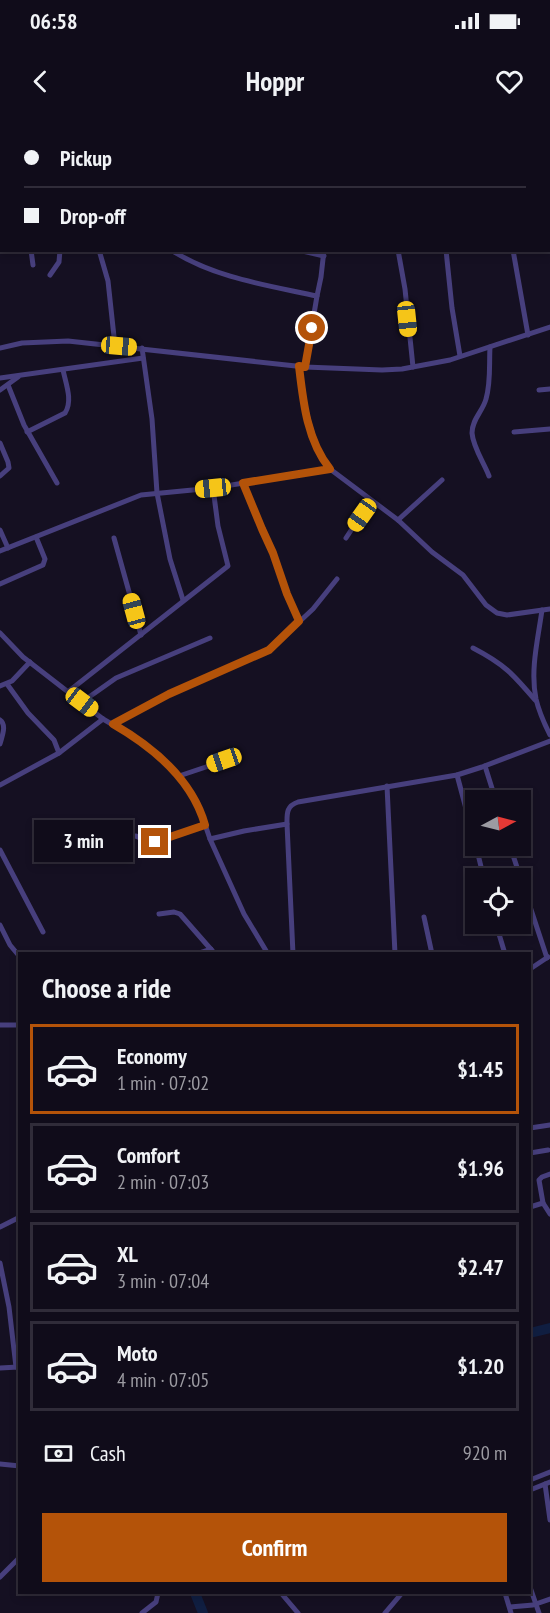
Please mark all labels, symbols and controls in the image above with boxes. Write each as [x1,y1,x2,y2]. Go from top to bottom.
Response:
text: 06:58 [30,7,78,35]
text: Hoppr [246,64,304,98]
icon: back [24,65,57,98]
icon: heart [493,65,526,98]
text: Pickup [60,144,112,172]
text: Drop-off [60,202,126,230]
car [396,300,418,338]
route start [298,314,325,341]
car [100,335,138,357]
car [194,477,232,499]
car [344,495,380,535]
car [121,591,147,631]
car [62,684,102,720]
car [204,746,244,774]
north arrow [465,790,531,856]
map controls [465,790,531,934]
callout: 3 min [35,821,134,863]
text: 3 min [63,828,104,854]
route end [141,828,168,855]
button: locate [465,868,531,934]
text: Choose a ride [42,971,171,1005]
icon: car [45,1042,99,1096]
text: Economy [117,1042,187,1070]
text: $1.45 [457,1055,504,1083]
text: 1 min · 07:02 [117,1070,209,1096]
icon: car [45,1141,99,1195]
text: Comfort [117,1141,180,1169]
text: $1.96 [457,1154,504,1182]
text: 2 min · 07:03 [117,1169,209,1195]
icon: car [45,1240,99,1294]
text: XL [117,1240,138,1268]
text: $2.47 [457,1253,504,1281]
text: 3 min · 07:04 [117,1268,209,1294]
icon: car [45,1339,99,1393]
text: Moto [117,1339,158,1367]
text: $1.20 [457,1352,504,1380]
text: 4 min · 07:05 [117,1367,209,1393]
icon: cash [42,1437,75,1470]
text: Cash [90,1439,126,1467]
text: 920 m [463,1440,507,1466]
button: Confirm [42,1513,507,1582]

